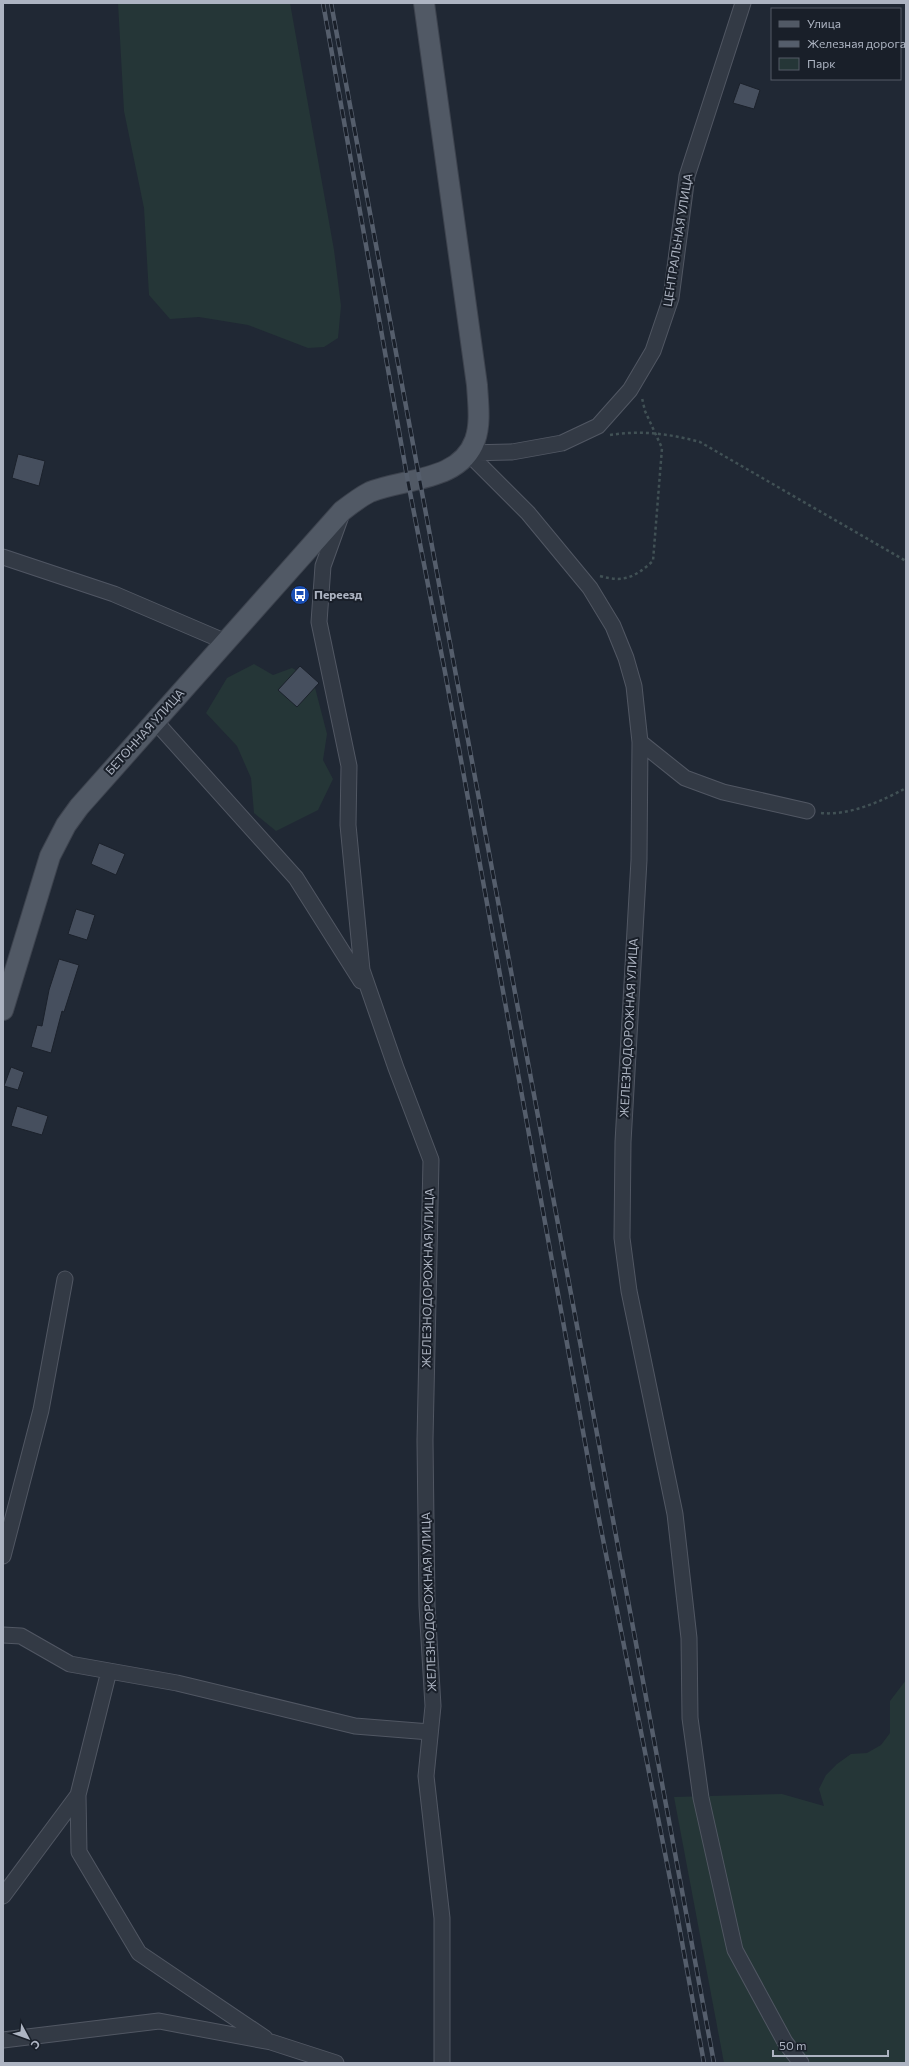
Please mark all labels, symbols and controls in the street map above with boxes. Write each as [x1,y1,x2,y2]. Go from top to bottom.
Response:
legend [771,8,901,80]
text: Улица [807,16,841,30]
text: Железная дорога [807,36,906,50]
text: Парк [807,56,836,70]
street label: ЦЕНТРАЛЬНАЯ УЛИЦА [660,172,694,308]
bus stop icon: Переезд [289,584,311,606]
place label: Переезд [314,587,363,601]
street label: БЕТОННАЯ УЛИЦА [102,685,187,777]
street label: ЖЕЛЕЗНОДОРОЖНАЯ УЛИЦА [616,938,640,1118]
street label: ЖЕЛЕЗНОДОРОЖНАЯ УЛИЦА [418,1188,436,1368]
street label: ЖЕЛЕЗНОДОРОЖНАЯ УЛИЦА [418,1512,438,1692]
north arrow [8,2018,48,2058]
scale bar [773,2032,888,2058]
text: С [28,2038,43,2052]
text: 50 m [779,2038,807,2052]

